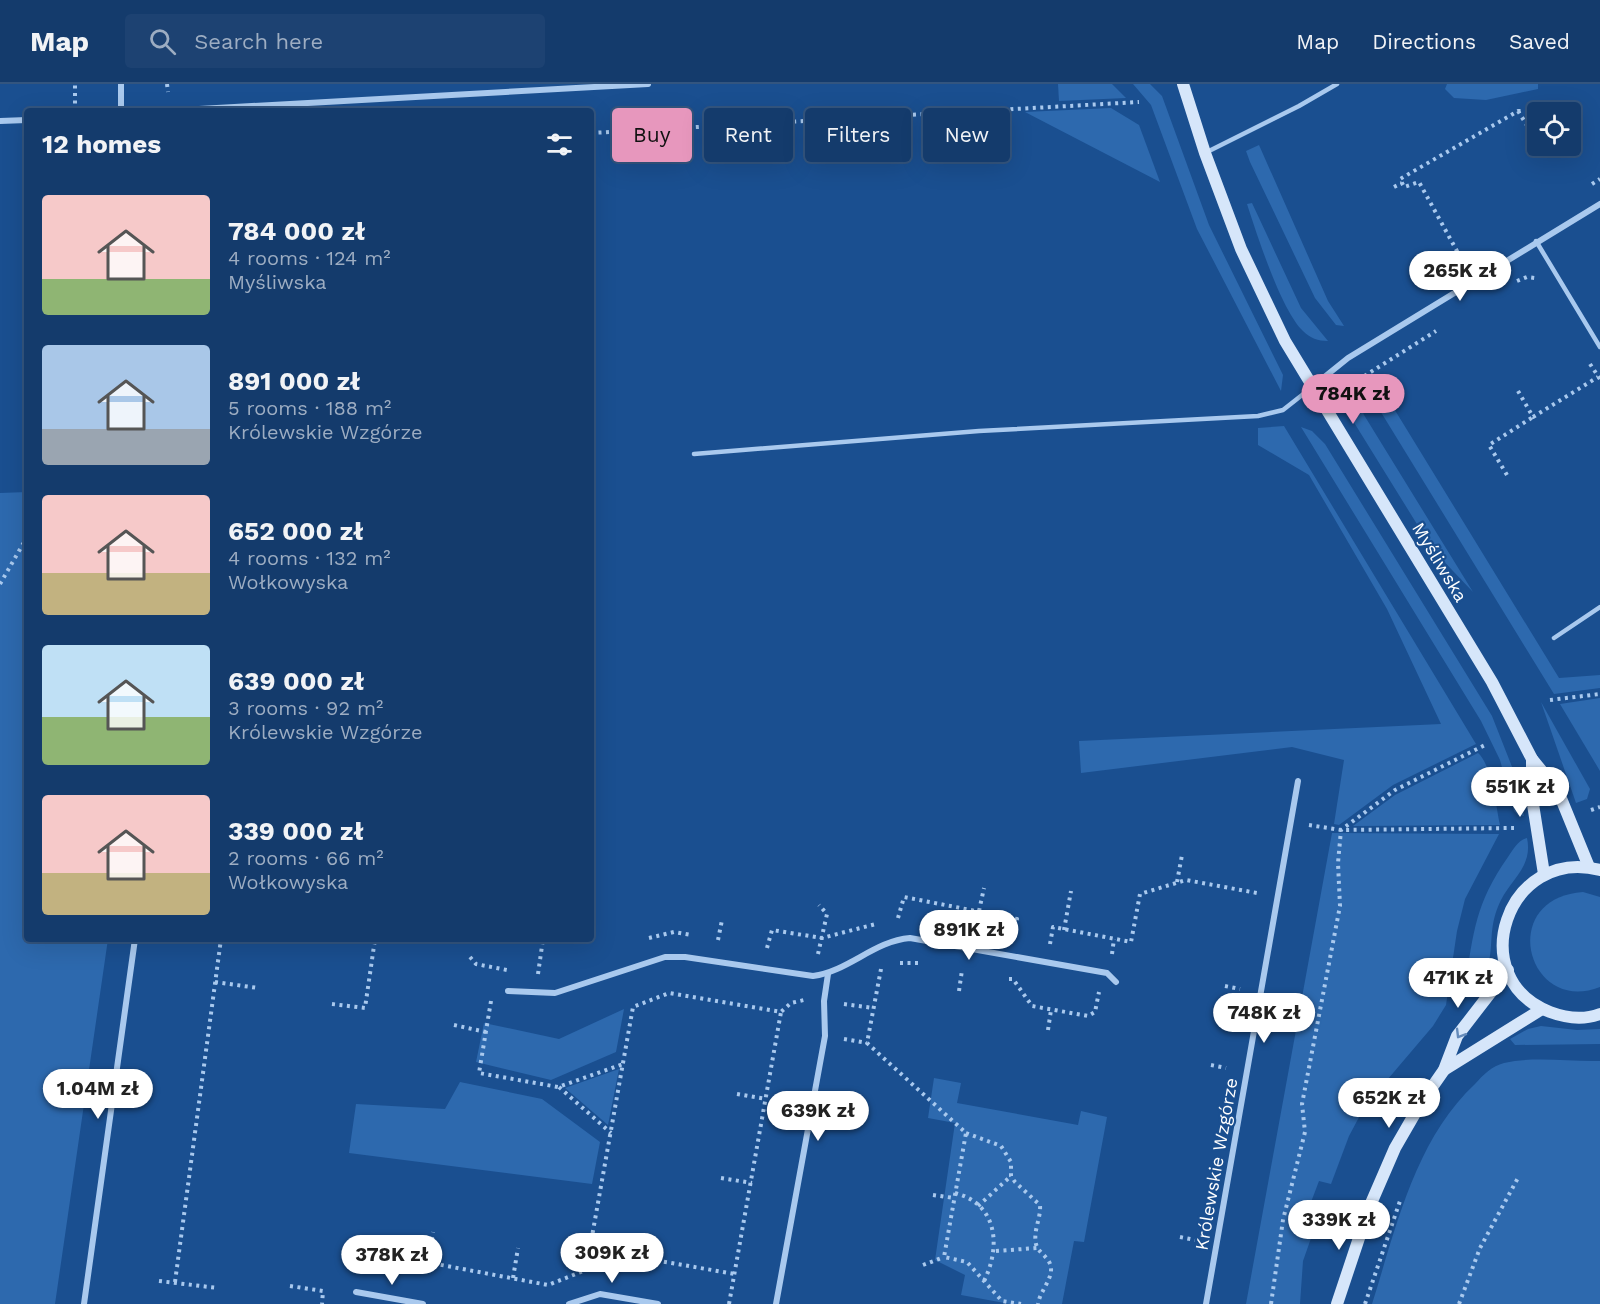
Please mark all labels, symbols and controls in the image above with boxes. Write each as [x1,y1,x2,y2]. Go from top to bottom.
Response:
search box [125,14,545,68]
text: Map [30,25,89,58]
icon: search [146,25,179,58]
text: Search here [194,29,323,54]
text: Map [1296,29,1339,54]
text: Directions [1372,29,1476,54]
text: Saved [1509,29,1570,54]
map controls [1527,102,1581,156]
button: locate [1527,102,1581,156]
chip: Buy [612,108,692,162]
chip: Rent [704,108,793,162]
chip: Filters [805,108,911,162]
chip: New [923,108,1010,162]
icon: filters [543,128,576,161]
text: 12 homes [42,129,161,159]
text: 784 000 zł [228,216,365,246]
icon: home [90,219,162,291]
text: 4 rooms · 124 m² [228,246,391,270]
pin: 265K zł [1405,251,1515,302]
text: 265K zł [1423,258,1497,282]
text: Myśliwska [228,270,327,294]
text: 891 000 zł [228,366,360,396]
icon: home [90,369,162,441]
pin: 784K zł [1298,374,1408,425]
text: 784K zł [1315,381,1391,405]
text: 5 rooms · 188 m² [228,396,391,420]
text: Królewskie Wzgórze [228,420,423,444]
text: 652 000 zł [228,516,364,546]
icon: home [90,519,162,591]
street label: Myśliwska [1408,519,1472,605]
text: 4 rooms · 132 m² [228,546,391,570]
text: Wołkowyska [228,570,348,594]
text: 639 000 zł [228,666,364,696]
icon: home [90,669,162,741]
text: 3 rooms · 92 m² [228,696,383,720]
text: Królewskie Wzgórze [228,720,423,744]
pin: 551K zł [1465,767,1575,818]
text: 551K zł [1485,774,1555,798]
text: 339 000 zł [228,816,364,846]
icon: home [90,819,162,891]
text: 2 rooms · 66 m² [228,846,384,870]
text: Wołkowyska [228,870,348,894]
pin: 891K zł [914,910,1024,961]
text: 891K zł [933,917,1005,941]
pin: 471K zł [1403,958,1513,1009]
text: 471K zł [1423,965,1493,989]
pin: 748K zł [1209,993,1319,1044]
text: 748K zł [1227,1000,1301,1024]
one-way arrow [1457,1027,1468,1038]
pin: 1.04M zł [36,1069,160,1120]
text: 1.04M zł [57,1076,139,1100]
street label: Królewskie Wzgórze [1190,1076,1242,1252]
pin: 652K zł [1334,1078,1444,1129]
text: 652K zł [1352,1085,1426,1109]
pin: 639K zł [763,1091,873,1142]
text: 639K zł [781,1098,855,1122]
pin: 339K zł [1284,1200,1394,1251]
text: 339K zł [1302,1207,1376,1231]
pin: 309K zł [557,1233,667,1284]
pin: 378K zł [337,1235,447,1286]
text: 309K zł [575,1240,649,1264]
text: 378K zł [355,1242,429,1266]

